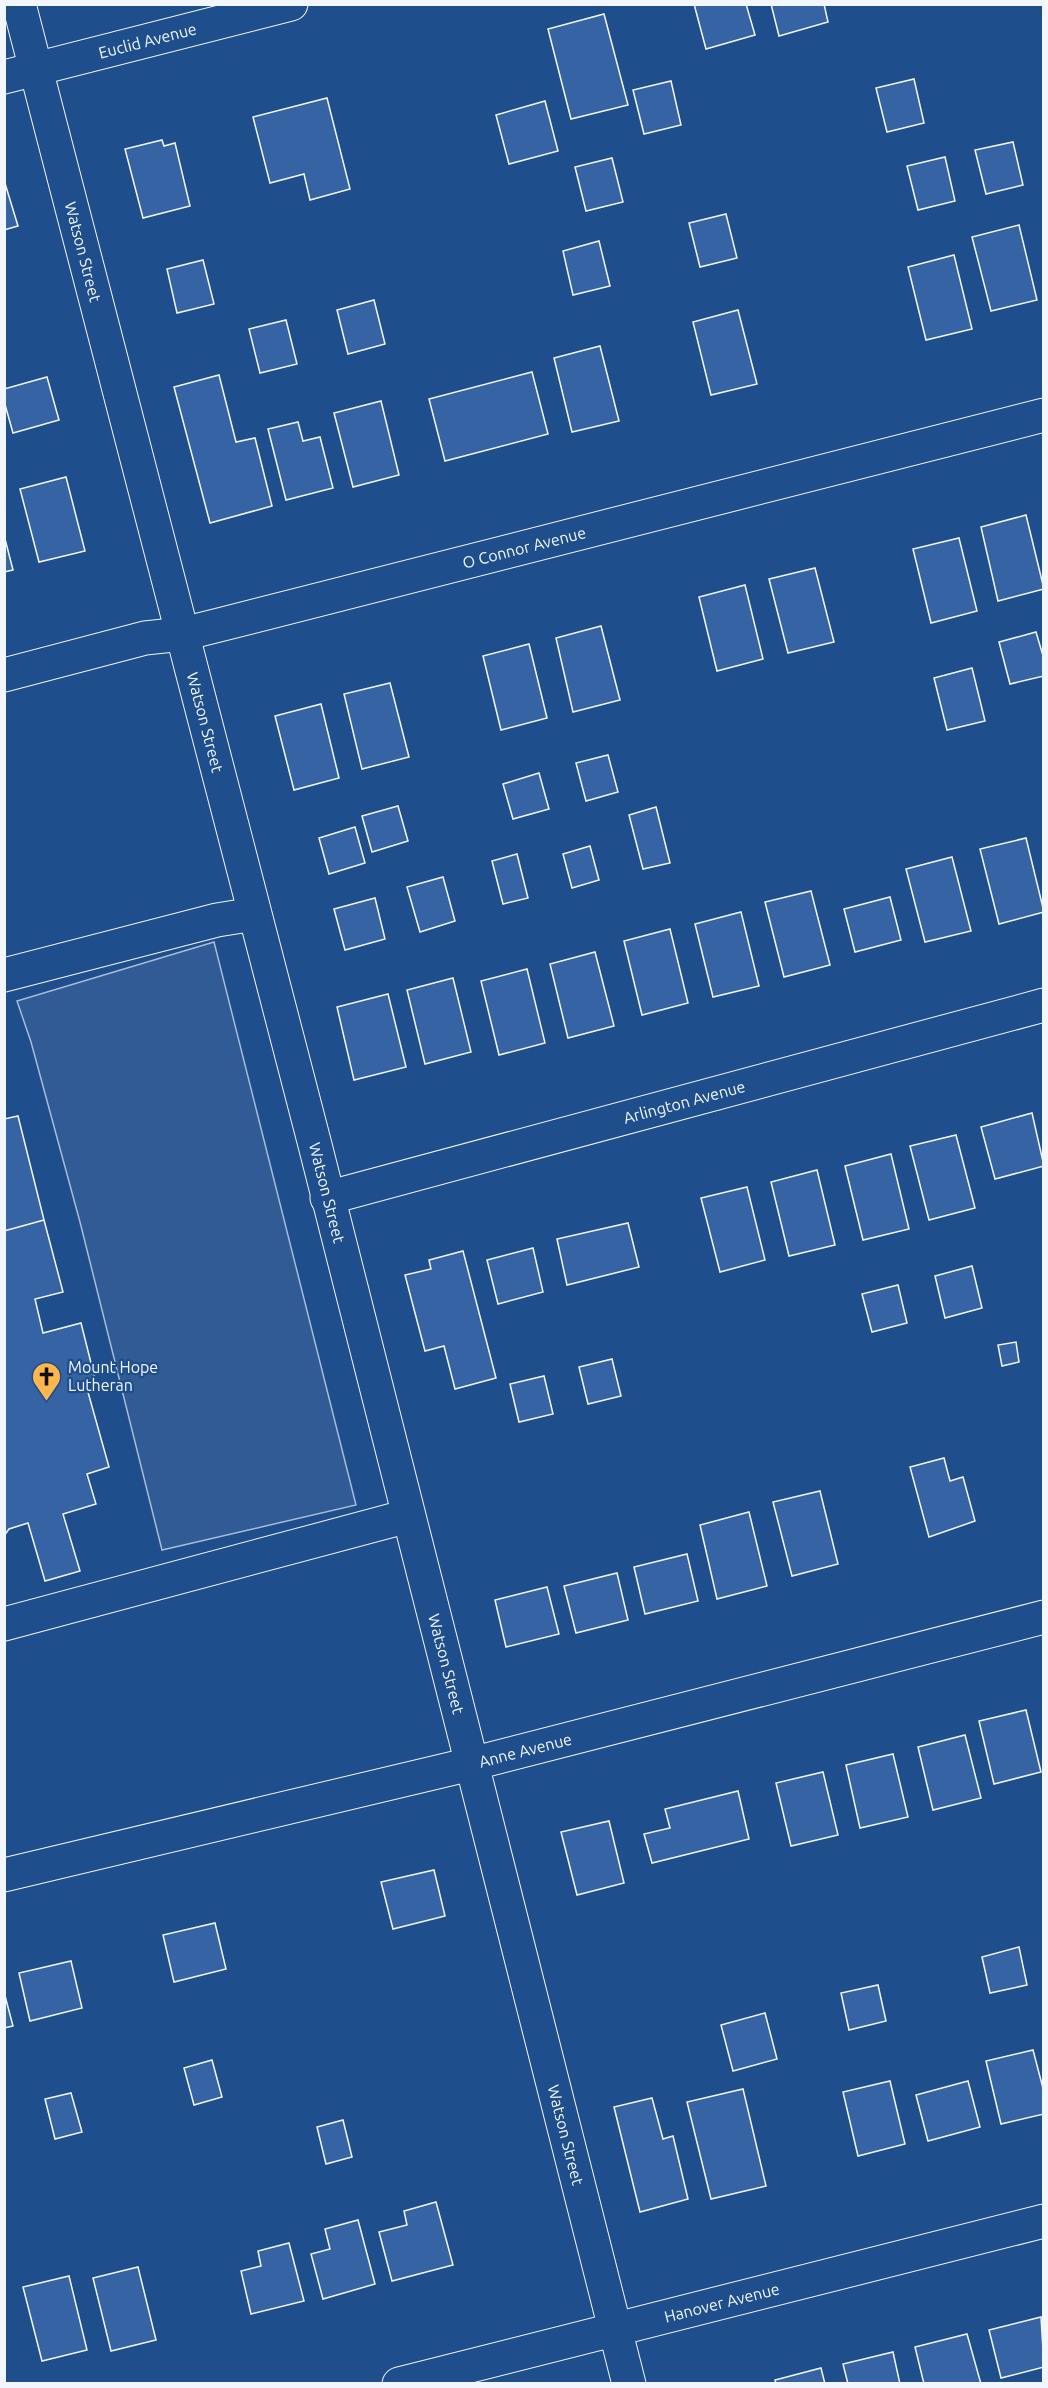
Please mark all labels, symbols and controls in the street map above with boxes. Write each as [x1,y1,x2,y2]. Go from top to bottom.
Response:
street label: Euclid Avenue [96,19,198,62]
street label: Watson Street [62,200,105,305]
street label: O Connor Avenue [461,523,588,572]
street label: Watson Street [184,670,227,775]
street label: Arlington Avenue [621,1077,747,1127]
street label: Watson Street [306,1141,349,1245]
place label: Mount Hope Lutheran [68,1358,158,1394]
church icon: Mount Hope Lutheran [31,1360,63,1402]
street label: Watson Street [425,1612,468,1717]
street label: Anne Avenue [477,1730,574,1771]
street label: Watson Street [545,2083,587,2188]
street label: Hanover Avenue [662,2279,781,2326]

